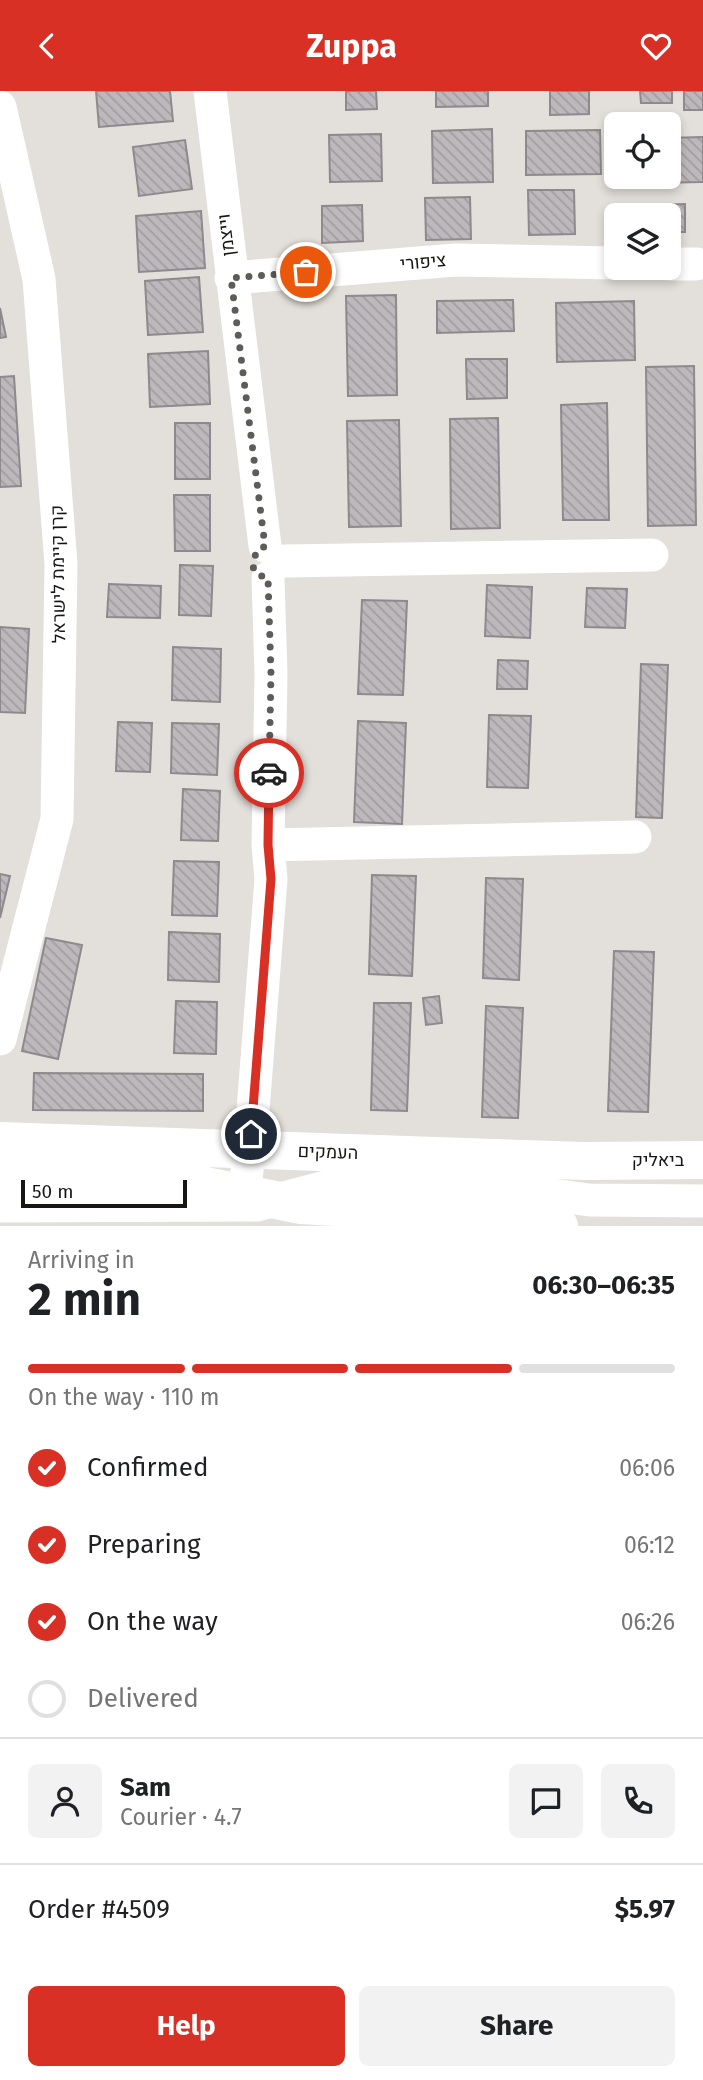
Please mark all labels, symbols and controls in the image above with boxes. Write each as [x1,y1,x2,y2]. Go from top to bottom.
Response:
icon: back [28,27,66,65]
text: Zuppa [306,27,397,65]
icon: heart [637,27,675,65]
map controls [604,112,681,280]
button: locate [604,112,681,189]
button: layers [604,203,681,280]
street label: וייצמן [212,213,240,257]
pin [276,242,336,302]
street label: ציפורי [399,249,447,275]
icon: bag [287,253,325,291]
street label: קרן קיימת לישראל [46,505,70,643]
courier [234,738,304,808]
icon: car [250,754,288,792]
pin [221,1104,281,1164]
icon: home [232,1115,270,1153]
street label: העמקים [297,1140,359,1164]
street label: ביאליק [632,1149,685,1171]
scale bar [21,1177,187,1209]
text: 50 m [32,1180,73,1203]
text: Arriving in [28,1246,135,1274]
text: 06:30–06:35 [532,1270,675,1301]
text: 2 min [28,1272,141,1327]
text: On the way · 110 m [28,1383,220,1411]
icon: check [28,1449,66,1487]
text: Confirmed [87,1452,208,1483]
text: 06:06 [619,1454,675,1482]
icon: check [28,1526,66,1564]
text: Preparing [87,1529,200,1560]
text: 06:12 [624,1531,675,1559]
icon: check [28,1603,66,1641]
text: On the way [87,1606,218,1637]
text: 06:26 [621,1608,675,1636]
text: Delivered [87,1683,199,1714]
button: person [28,1764,102,1838]
button: chat [509,1764,583,1838]
button: phone [601,1764,675,1838]
text: Sam [120,1772,171,1803]
text: Courier · 4.7 [120,1803,242,1831]
text: Order #4509 [28,1894,170,1925]
text: $5.97 [615,1894,675,1925]
button: Help [28,1986,345,2066]
button: Share [359,1986,675,2066]

